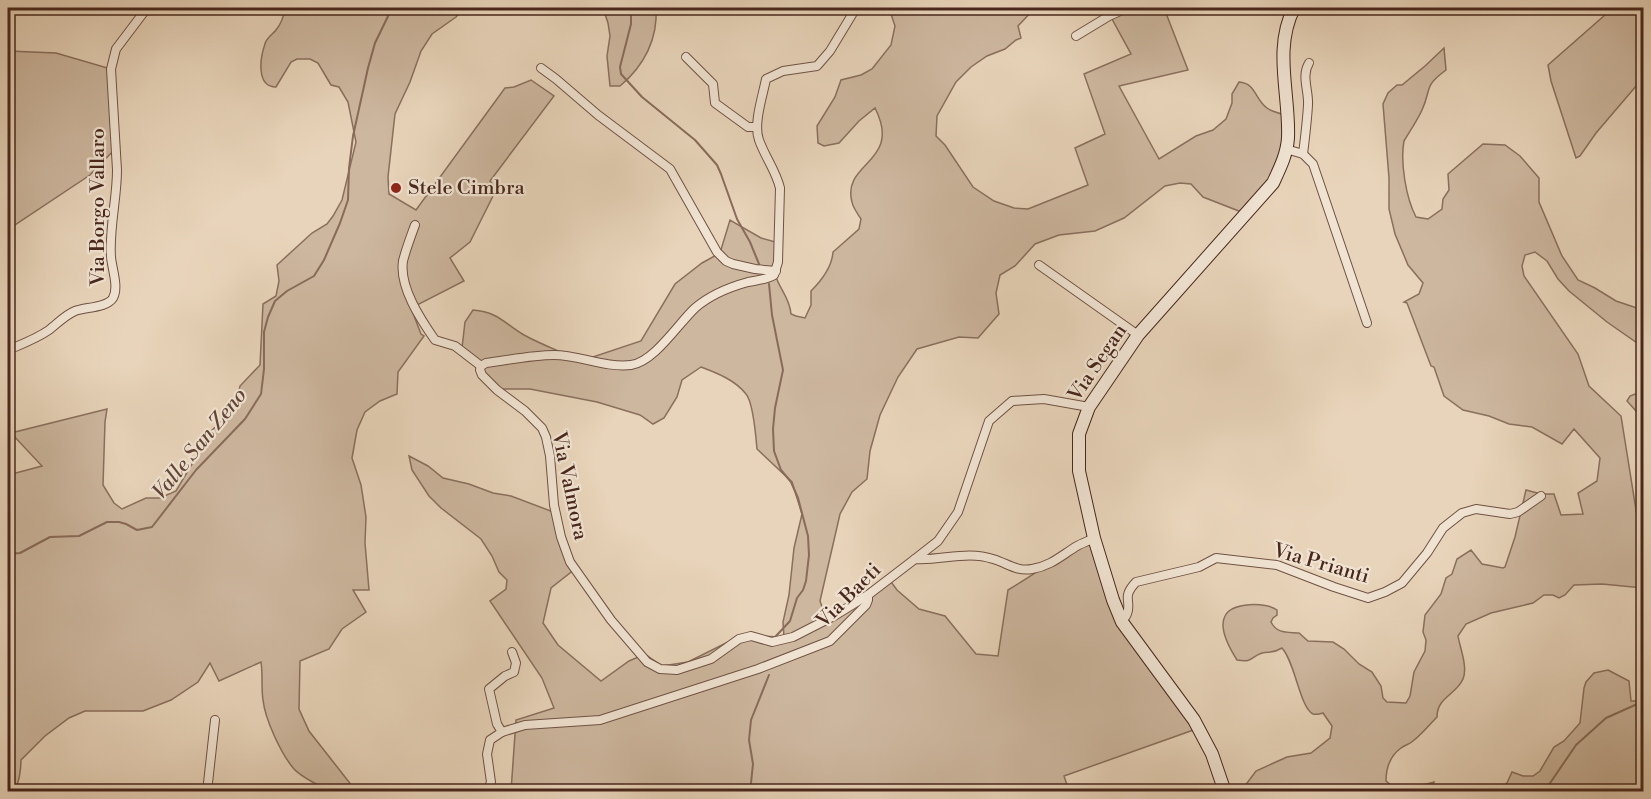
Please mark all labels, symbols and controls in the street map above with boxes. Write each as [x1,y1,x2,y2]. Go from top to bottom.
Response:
street label: Via Borgo Vallaro [86,128,111,287]
place label: Stele Cimbra [408,176,525,201]
marker: Stele Cimbra [389,181,403,195]
street label: Via Segan [1062,319,1133,407]
water label: Valle San Zeno [147,383,253,505]
street label: Via Valmora [545,429,593,543]
street label: Via Prianti [1269,538,1372,590]
street label: Via Baeti [810,558,887,635]

